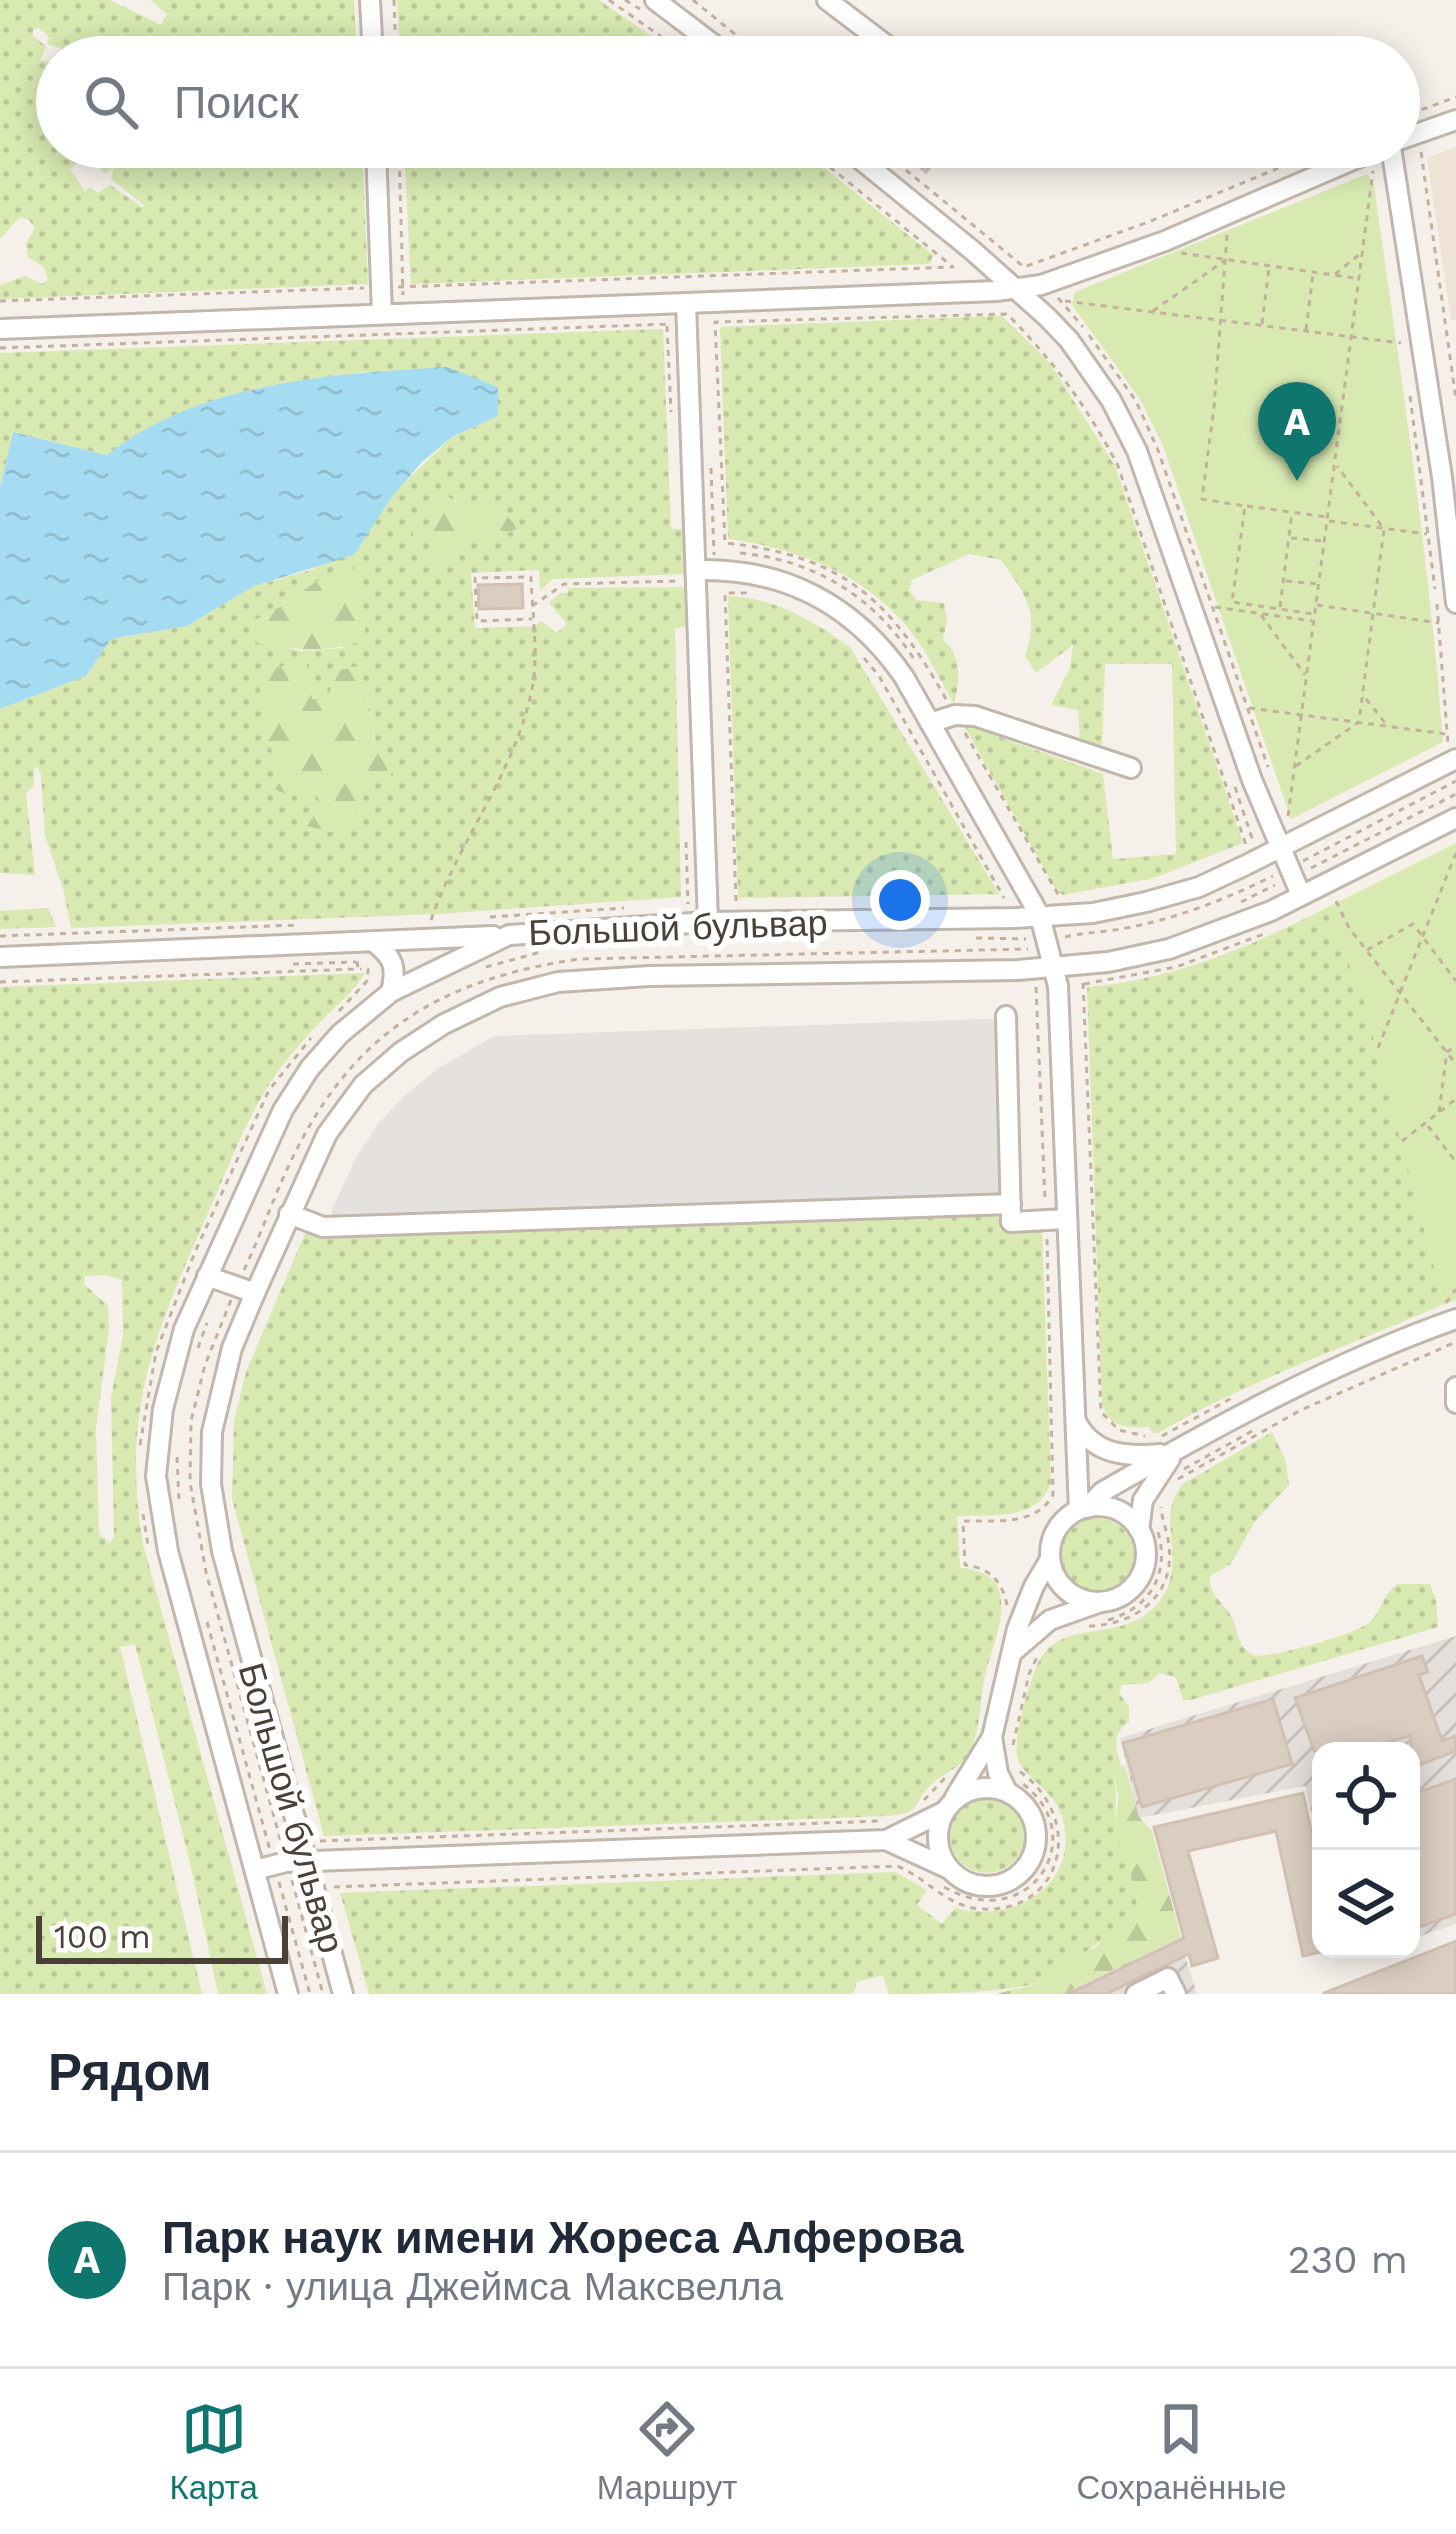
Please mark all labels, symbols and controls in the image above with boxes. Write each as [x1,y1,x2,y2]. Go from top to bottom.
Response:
search box [36,36,1420,168]
icon: search [78,69,144,135]
text: Поиск [174,76,299,129]
pin: A [1258,382,1336,481]
your location [870,870,930,930]
street label: Большой бульвар [528,902,828,954]
street label: Большой бульвар [230,1658,352,1958]
map controls [1312,1742,1420,1958]
button: locate [1312,1742,1420,1850]
button: layers [1312,1850,1420,1958]
scale bar [36,1910,288,1963]
text: 100 m [54,1917,151,1956]
text: Рядом [48,2043,212,2102]
text: Парк наук имени Жореса Алферова [162,2211,964,2264]
text: A [74,2237,100,2282]
text: 230 m [1288,2237,1408,2282]
text: Парк · улица Джеймса Максвелла [162,2264,783,2309]
tab: Карта [169,2396,258,2507]
tab: Маршрут [597,2396,737,2507]
tab: Сохранённые [1076,2396,1287,2507]

